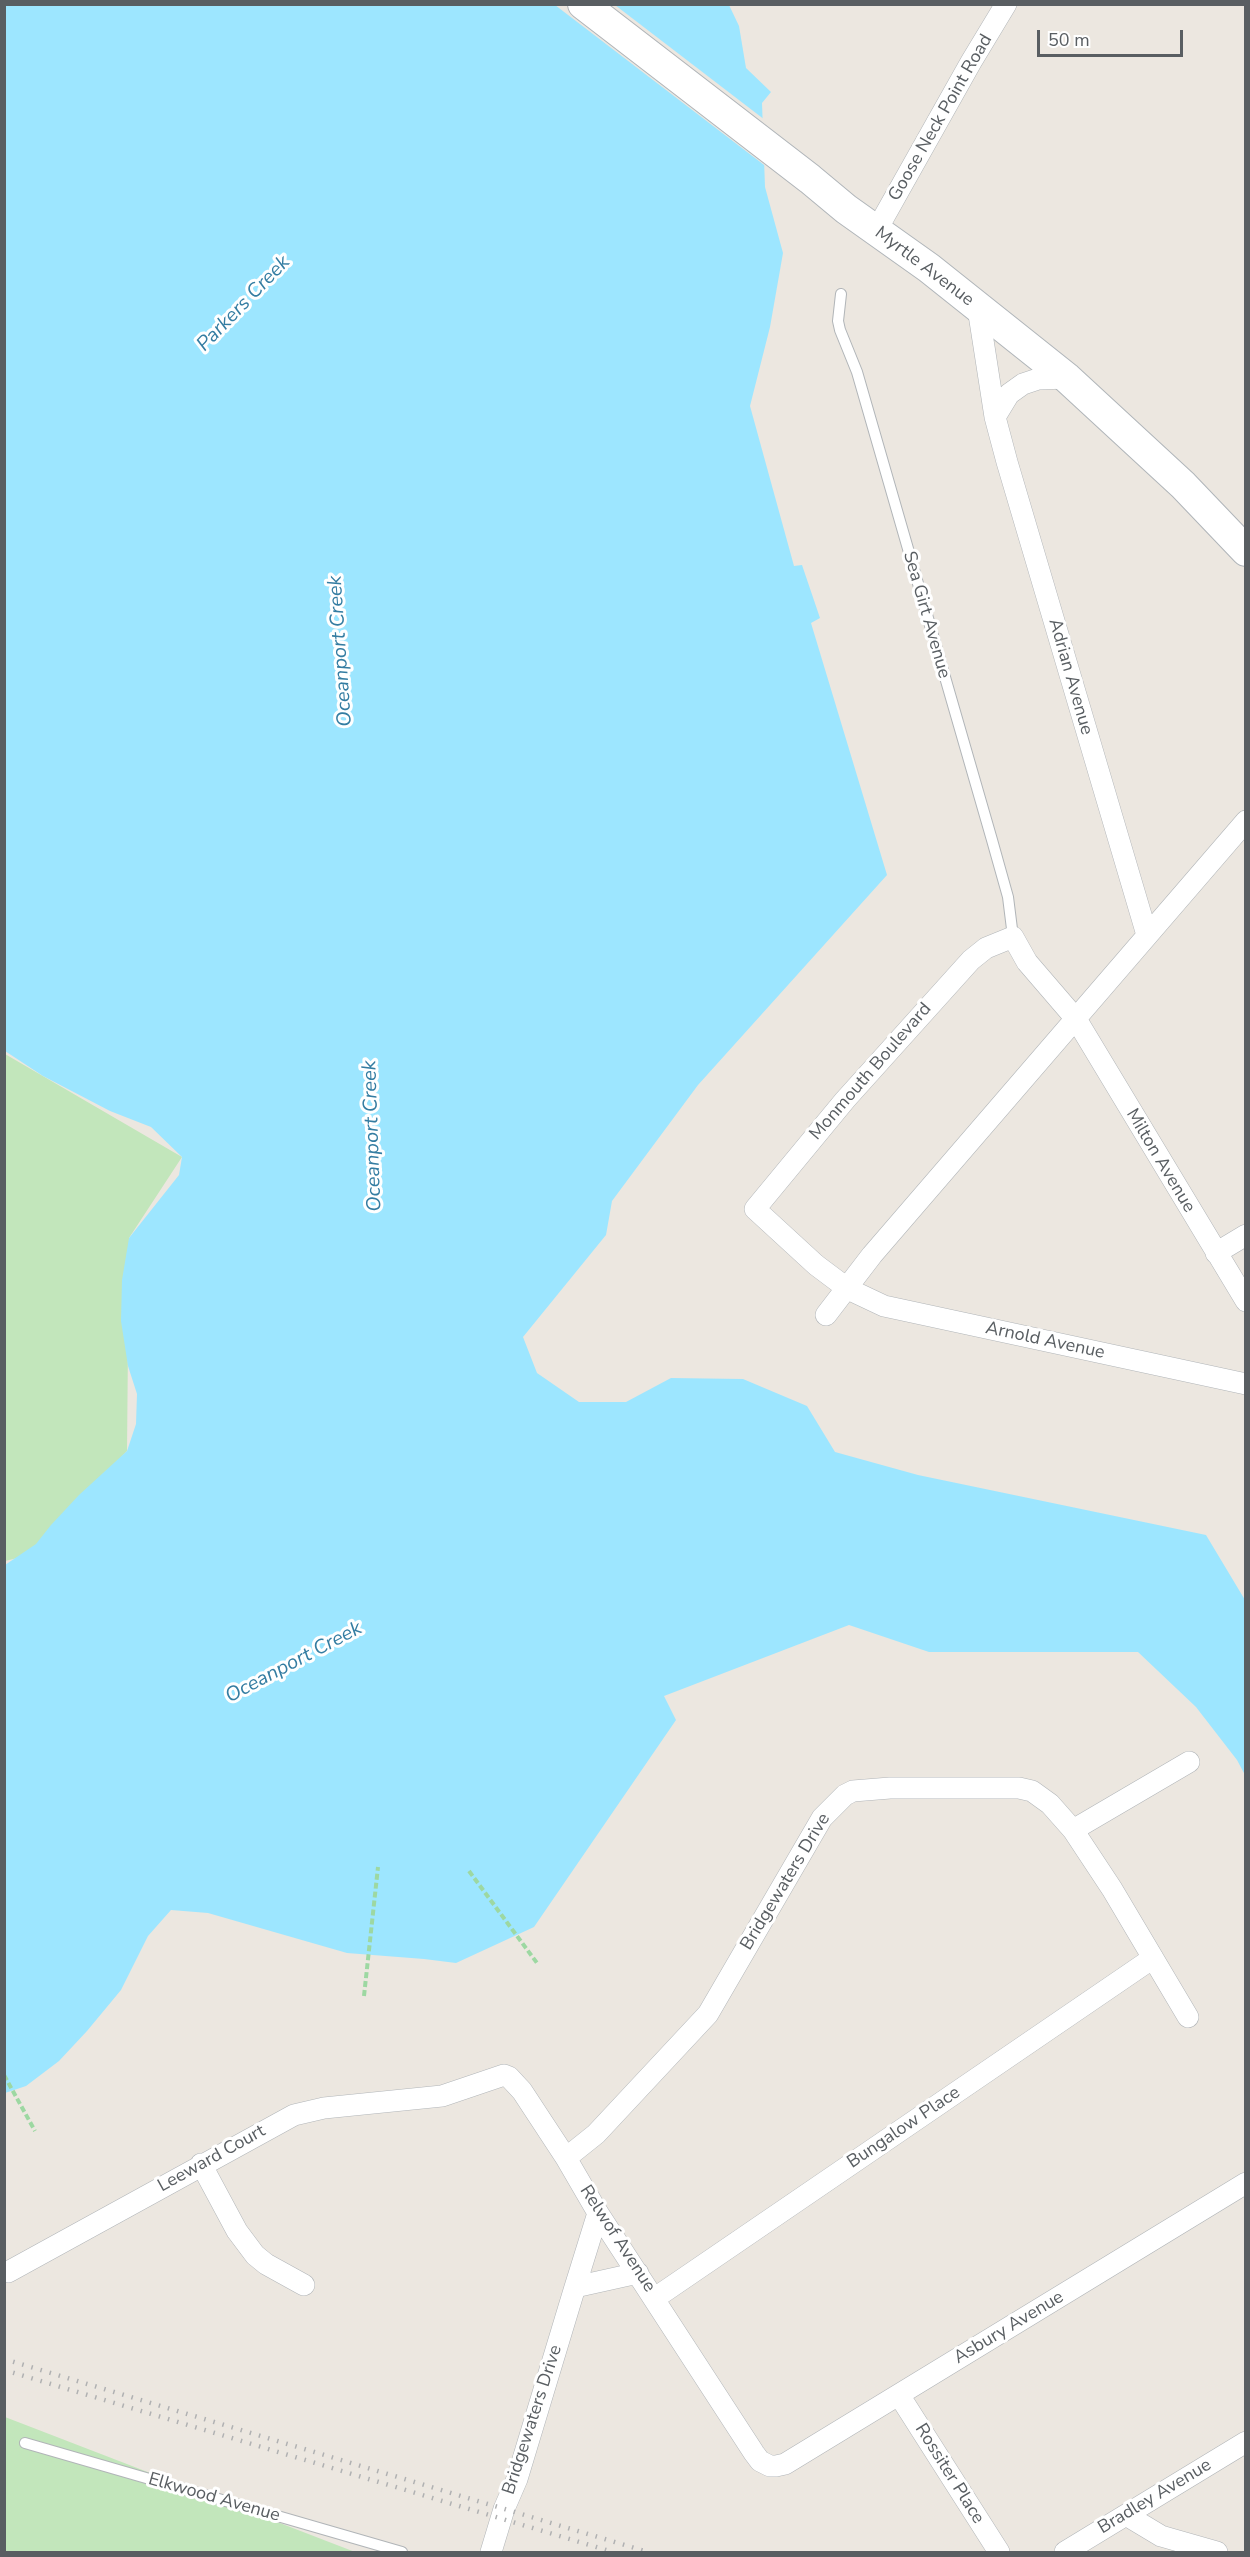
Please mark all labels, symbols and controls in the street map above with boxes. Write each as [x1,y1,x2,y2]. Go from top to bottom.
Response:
scale bar [1040,18,1186,56]
text: 50 m [1048,28,1090,52]
street label: Goose Neck Point Road [884,31,998,205]
street label: Myrtle Avenue [870,223,978,311]
water label: Parkers Creek [192,251,296,357]
street label: Sea Girt Avenue [898,549,954,681]
water label: Oceanport Creek [324,575,358,727]
street label: Adrian Avenue [1043,616,1097,738]
street label: Monmouth Boulevard [806,999,936,1145]
water label: Oceanport Creek [358,1060,388,1212]
street label: Milton Avenue [1121,1105,1199,1217]
street label: Arnold Avenue [983,1318,1107,1364]
water label: Oceanport Creek [222,1617,366,1709]
street label: Bridgewaters Drive [737,1810,835,1954]
street label: Bungalow Place [843,2082,965,2174]
street label: Leeward Court [155,2121,269,2197]
street label: Relwof Avenue [574,2181,660,2297]
street label: Asbury Avenue [950,2287,1068,2369]
street label: Bridgewaters Drive [499,2343,567,2497]
street label: Rossiter Place [910,2420,988,2528]
street label: Bradley Avenue [1094,2455,1216,2539]
street label: Elkwood Avenue [146,2469,282,2527]

